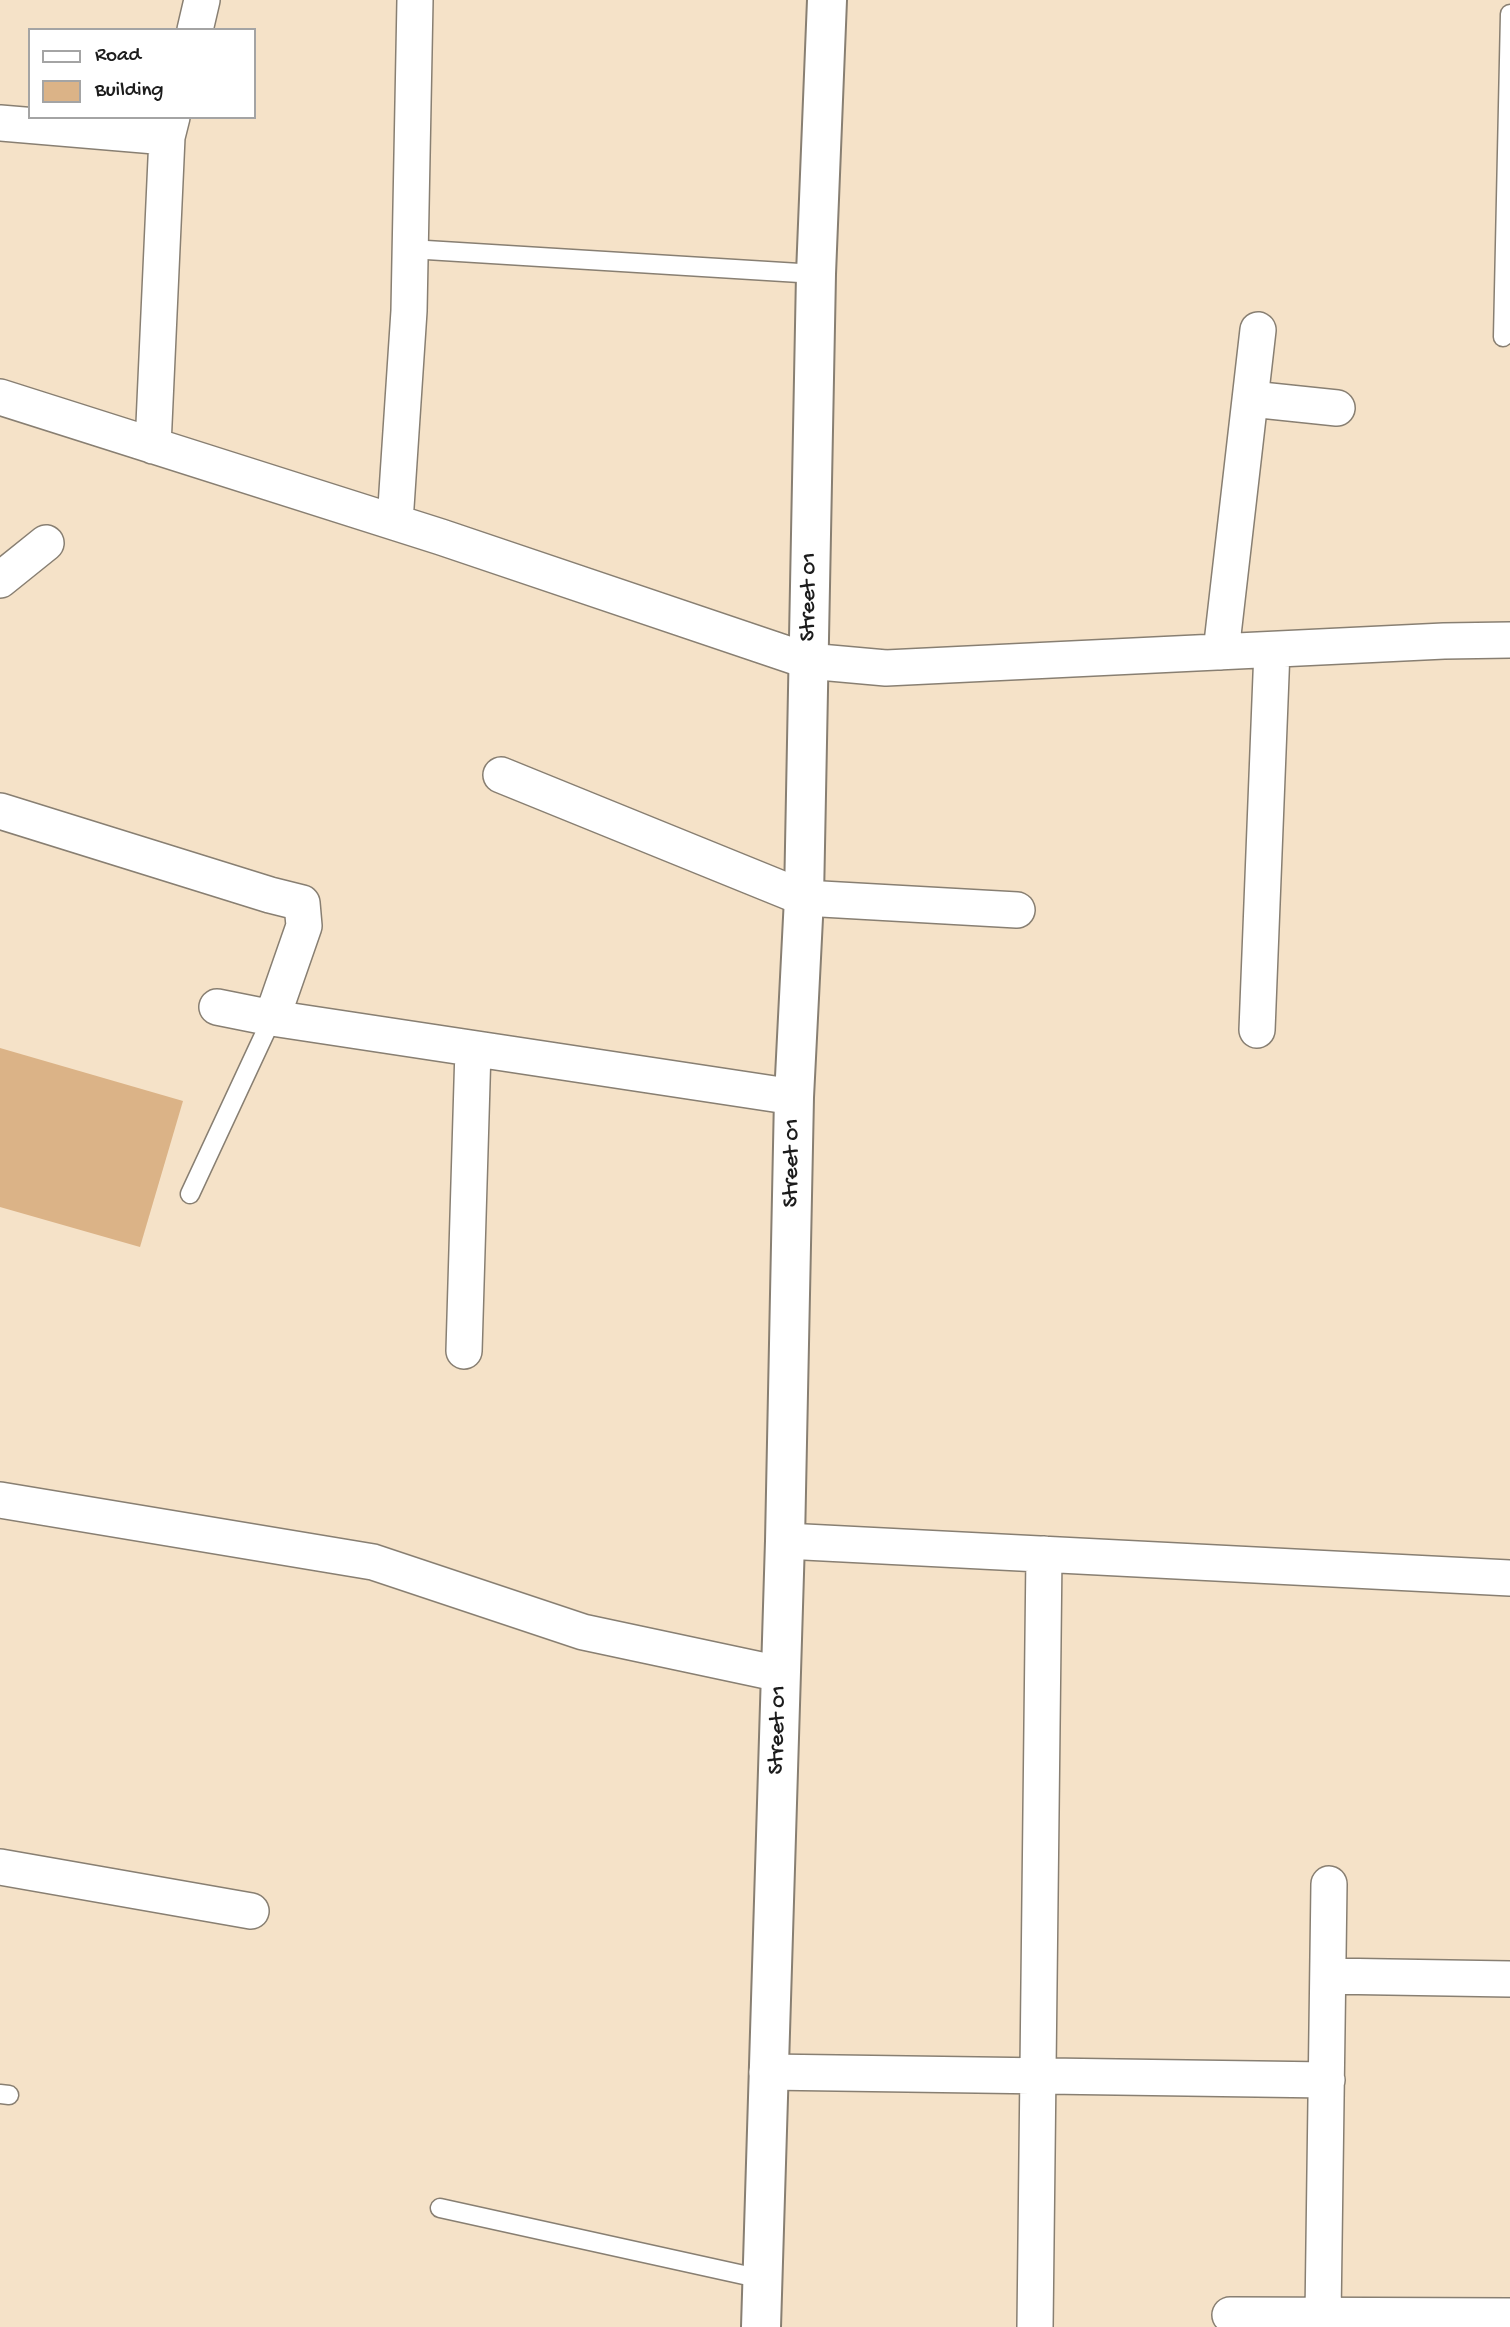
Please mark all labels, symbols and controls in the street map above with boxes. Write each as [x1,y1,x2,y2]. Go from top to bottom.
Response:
legend [28,28,256,119]
text: Road [95,44,141,69]
text: Building [95,79,164,104]
street label: Street 01 [795,552,825,642]
street label: Street 01 [778,1118,808,1208]
street label: Street 01 [764,1685,794,1775]

